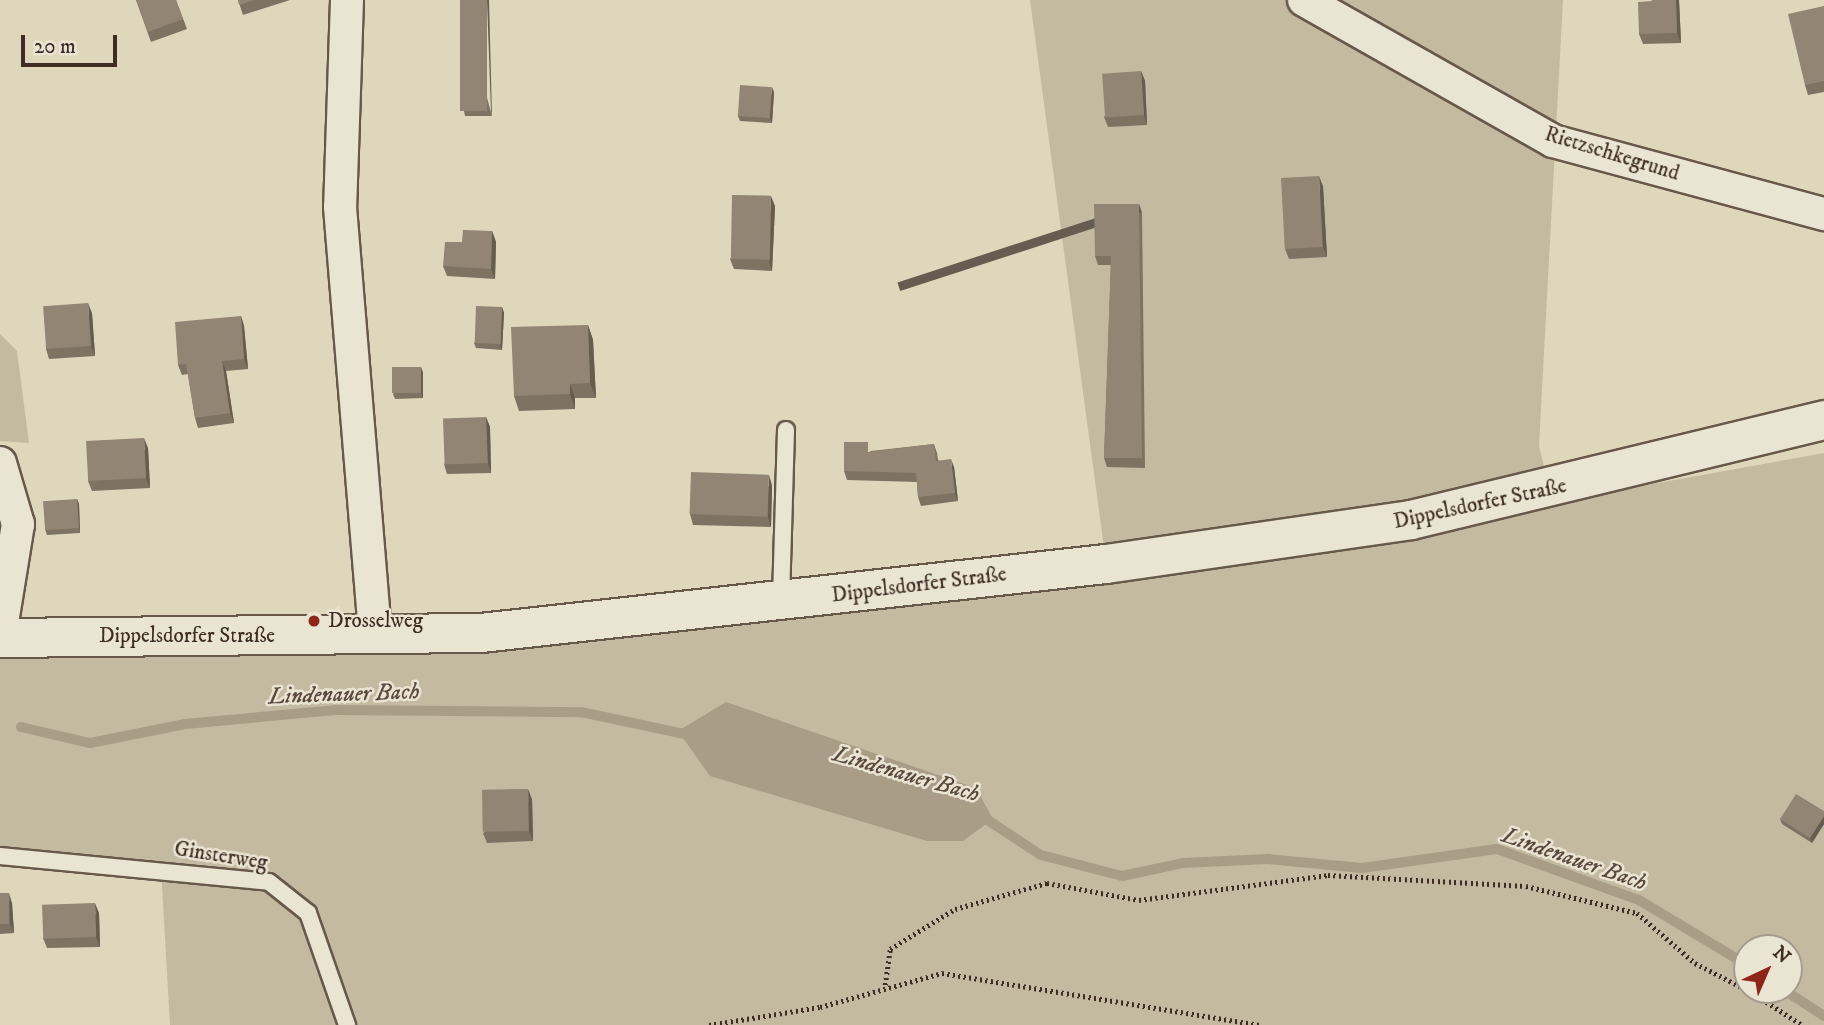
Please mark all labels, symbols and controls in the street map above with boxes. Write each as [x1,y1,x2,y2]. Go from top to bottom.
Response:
scale bar [24,21,121,65]
text: 20 m [34,34,76,60]
street label: Rietzschkegrund [1542,122,1682,186]
street label: Dippelsdorfer Straße [1391,473,1569,535]
street label: Dippelsdorfer Straße [830,562,1008,608]
place label: Drosselweg [328,608,423,634]
marker: Drosselweg [306,613,322,629]
street label: Dippelsdorfer Straße [99,623,275,649]
water label: Lindenauer Bach [268,679,420,711]
water label: Lindenauer Bach [830,741,982,809]
water label: Lindenauer Bach [1498,822,1650,898]
street label: Ginsterweg [173,836,269,876]
north arrow [1733,934,1803,1004]
text: N [1768,941,1795,969]

